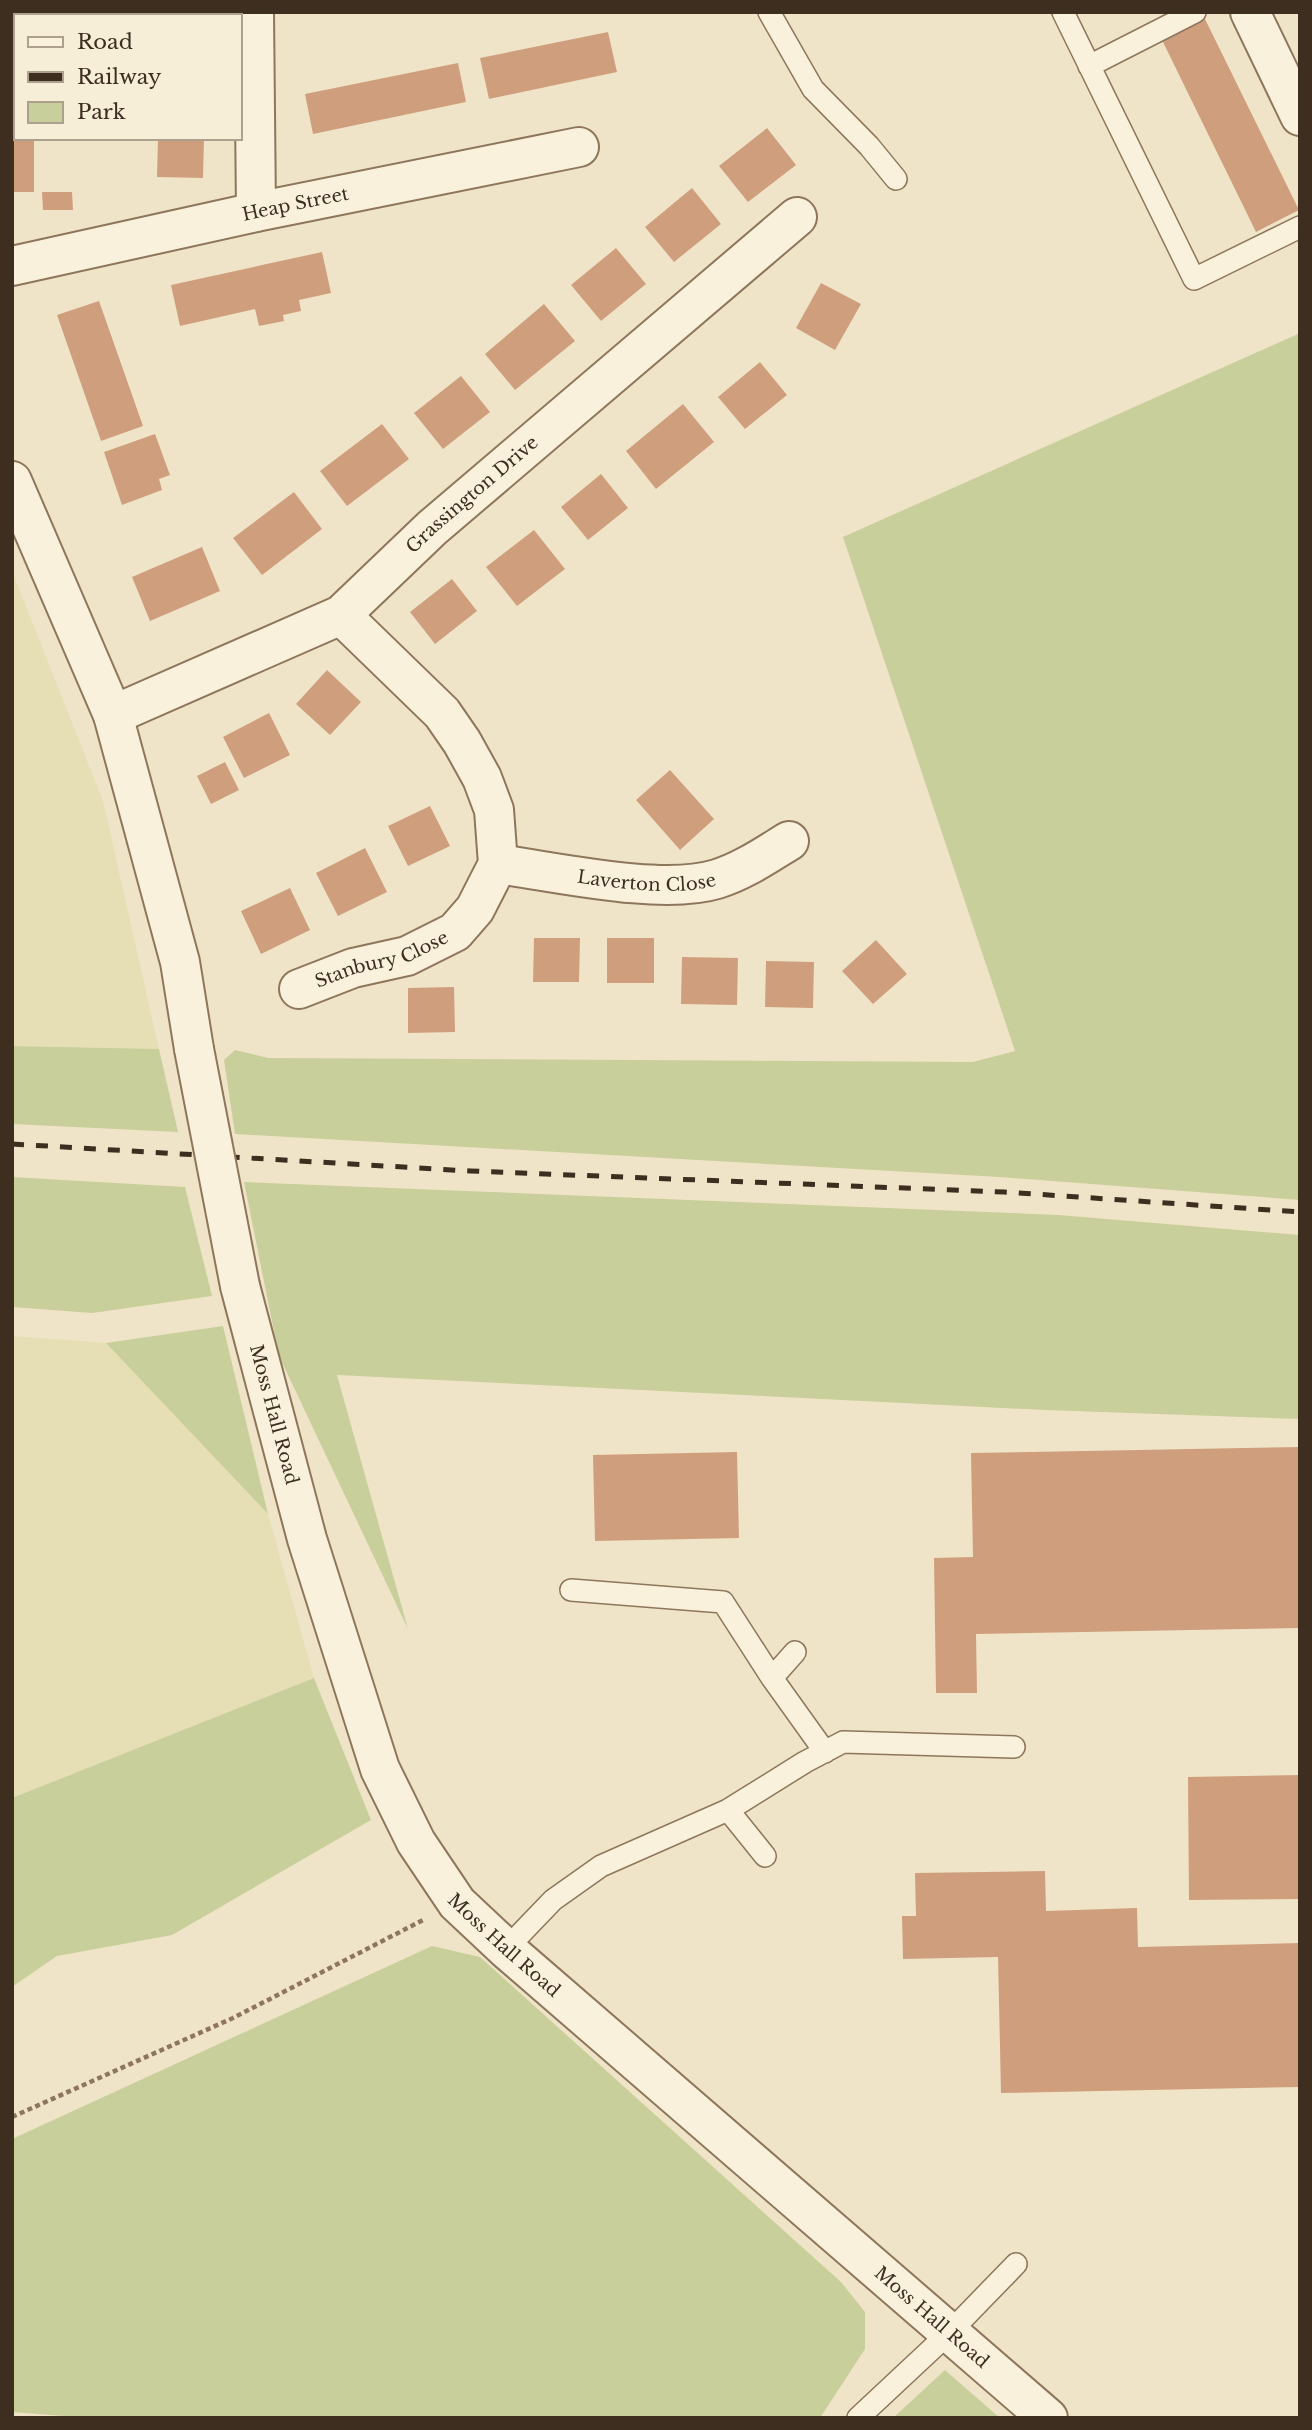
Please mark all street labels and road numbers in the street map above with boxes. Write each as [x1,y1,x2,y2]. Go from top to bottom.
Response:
street label: Heap Street [240,183,351,226]
street label: Grassington Drive [401,431,543,558]
street label: Laverton Close [576,866,718,896]
street label: Stanbury Close [312,926,452,993]
street label: Moss Hall Road [245,1342,303,1487]
street label: Moss Hall Road [443,1889,564,2002]
street label: Moss Hall Road [870,2262,993,2373]

